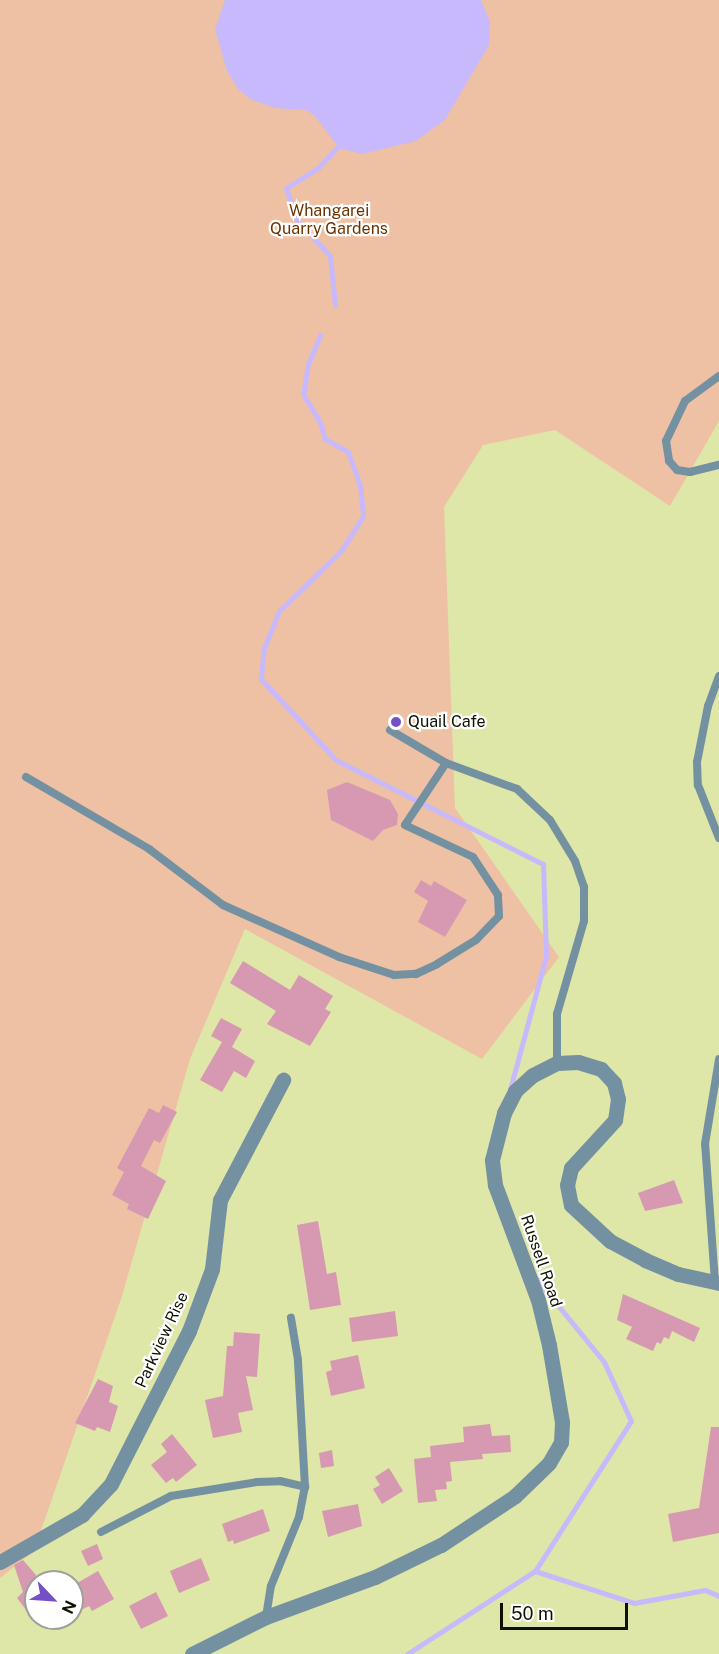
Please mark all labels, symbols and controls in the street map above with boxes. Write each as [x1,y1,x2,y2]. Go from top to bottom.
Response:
park label: Whangarei Quarry Gardens [270,201,388,239]
place label: Quail Cafe [408,712,486,732]
marker: Quail Cafe [389,715,403,729]
street label: Russell Road [516,1212,566,1310]
street label: Parkview Rise [131,1289,193,1391]
north arrow [24,1570,84,1630]
scale bar [503,1591,630,1629]
text: N [58,1597,80,1617]
text: 50 m [511,1603,554,1624]

